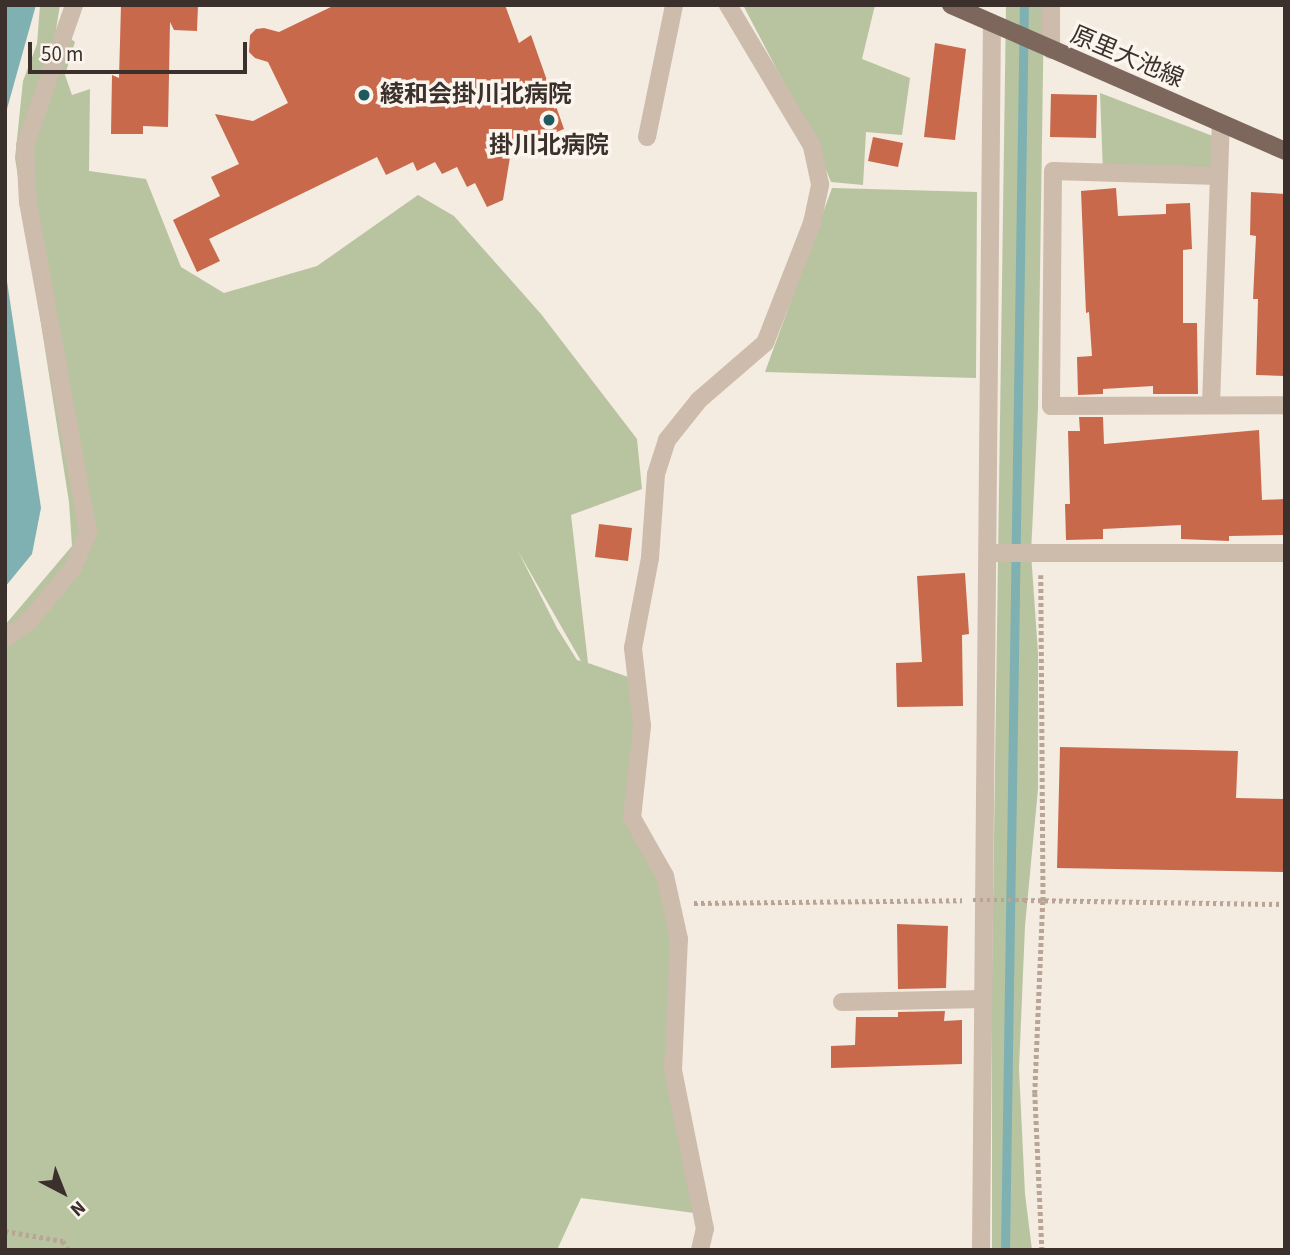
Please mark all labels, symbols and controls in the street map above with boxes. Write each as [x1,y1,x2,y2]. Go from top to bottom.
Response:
street label: 原里大池線 [1066,20,1188,94]
scale bar [32,28,250,72]
text: 50 m [41,39,83,69]
place label: 綾和会掛川北病院 [380,81,572,109]
marker: 綾和会掛川北病院 [354,85,374,105]
marker: 掛川北病院 [541,112,557,128]
place label: 掛川北病院 [489,132,609,160]
north arrow [28,1157,98,1227]
text: N [64,1194,91,1222]

